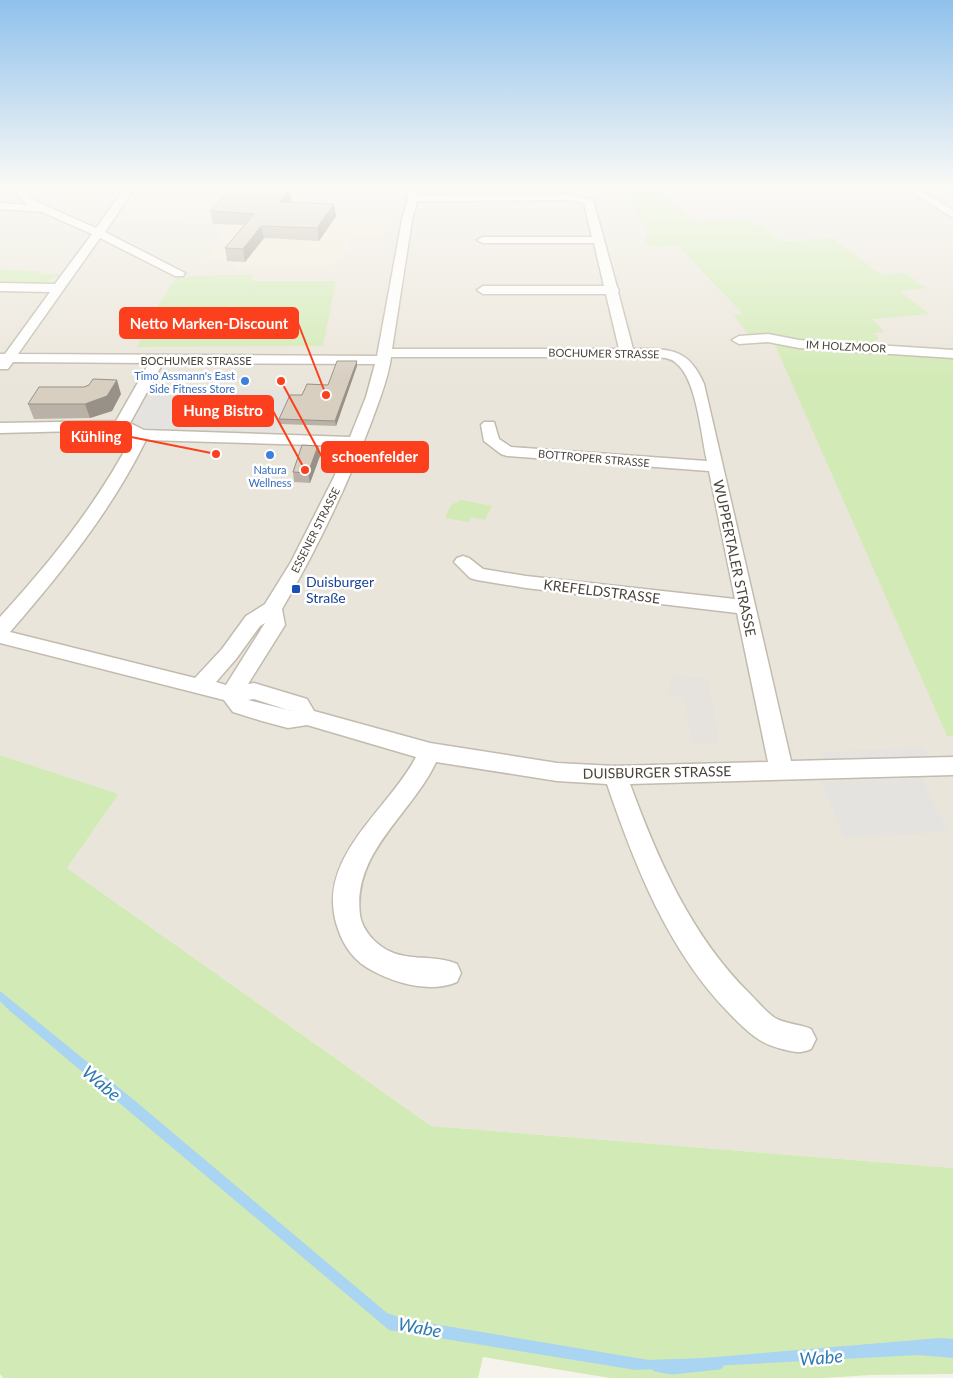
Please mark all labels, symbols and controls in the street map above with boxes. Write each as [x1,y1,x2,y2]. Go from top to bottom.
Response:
callout: Netto Marken-Discount [120,308,298,338]
text: Netto Marken-Discount [130,314,289,332]
street label: IM HOLZMOOR [806,337,887,355]
street label: BOCHUMER STRASSE [548,346,660,360]
street label: BOCHUMER STRASSE [140,354,252,367]
place label: Timo Assmann's East Side Fitness Store [134,369,235,395]
marker: Timo Assmann's East Side Fitness Store [239,375,251,387]
callout: Hung Bistro [173,396,273,426]
text: Hung Bistro [183,401,263,419]
callout: Kühling [61,422,131,452]
text: Kühling [71,427,121,445]
callout: schoenfelder [322,442,428,472]
text: schoenfelder [332,447,419,465]
street label: BOTTROPER STRASSE [538,447,650,469]
marker: Natura Wellness [264,449,276,461]
place label: Natura Wellness [248,463,292,489]
street label: WUPPERTALER STRASSE [710,478,760,638]
street label: ESSENER STRASSE [288,485,342,575]
place label: Duisburger Straße [306,573,374,606]
street label: KREFELDSTRASSE [543,575,661,607]
marker: Duisburger Straße [290,583,302,595]
street label: DUISBURGER STRASSE [583,762,731,782]
water label: Wabe [78,1061,126,1105]
water label: Wabe [397,1312,443,1342]
water label: Wabe [798,1344,844,1370]

